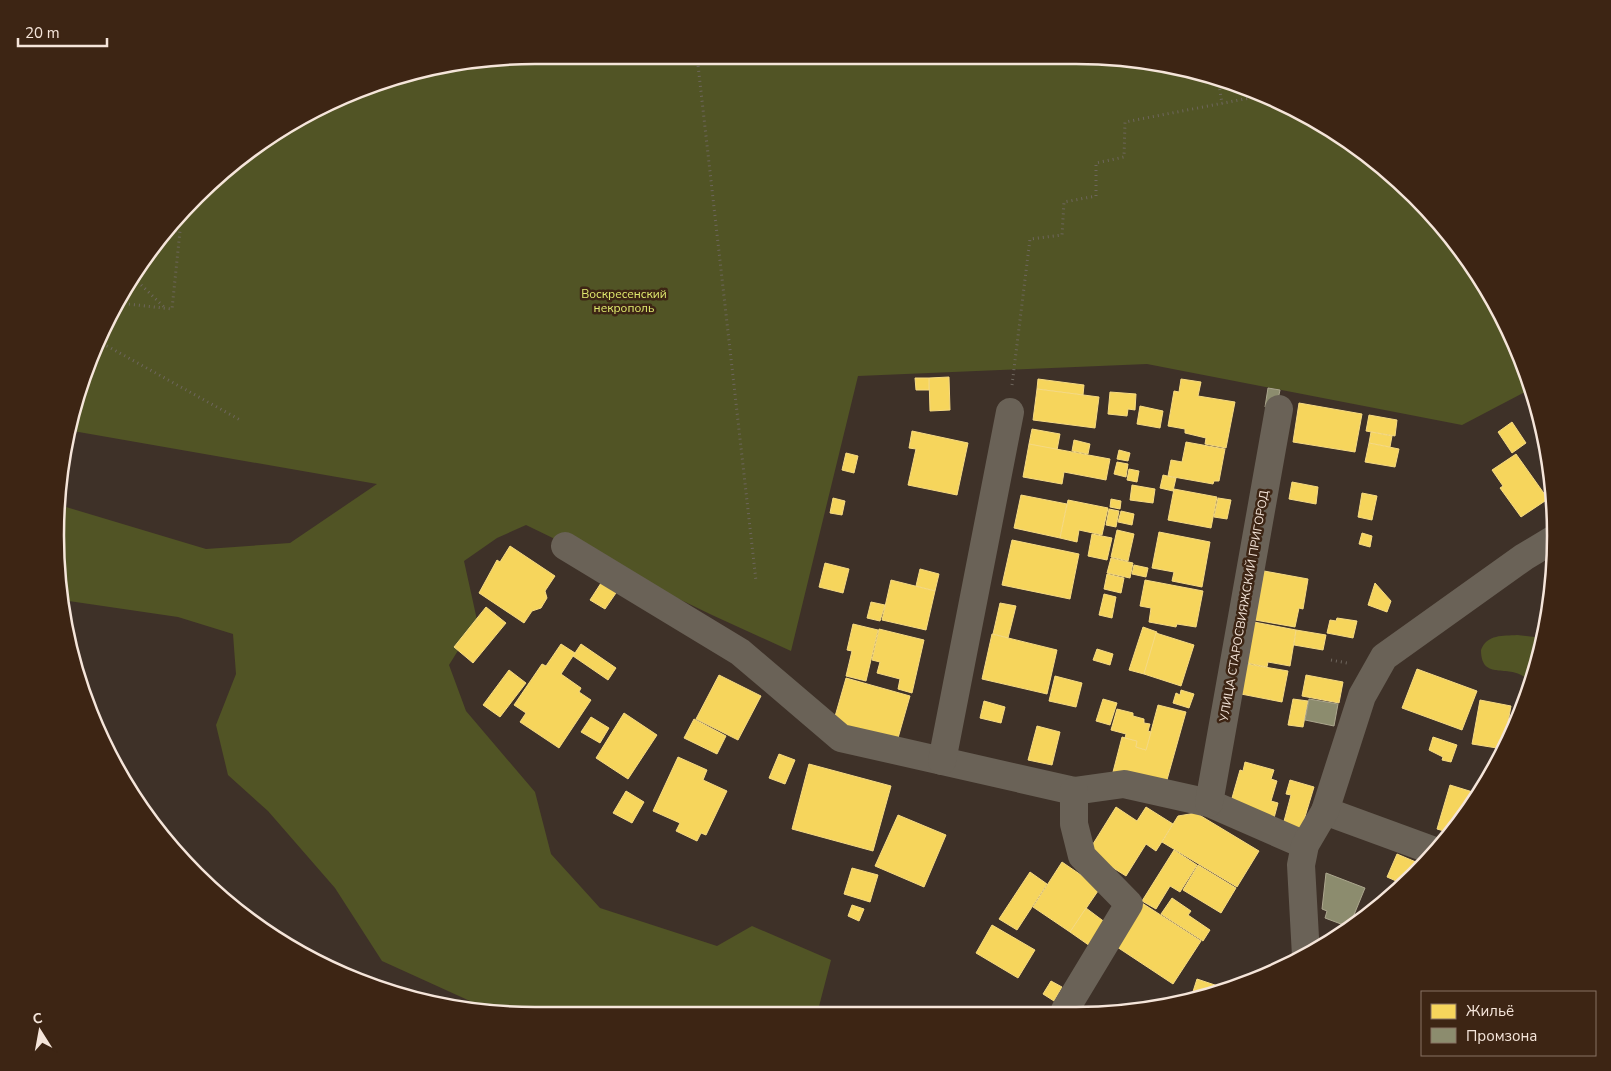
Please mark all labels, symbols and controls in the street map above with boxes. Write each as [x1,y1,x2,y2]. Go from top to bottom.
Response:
scale bar [18,15,106,47]
text: 20 m [25,23,60,43]
park label: Воскресенский некрополь [581,286,667,316]
street label: УЛИЦА СТАРОСВИЯЖСКИЙ ПРИГОРОД [1216,488,1272,724]
legend [1421,991,1596,1056]
text: Жильё [1466,1001,1514,1021]
north arrow [15,1006,65,1056]
text: С [31,1008,45,1029]
text: Промзона [1466,1026,1537,1046]

